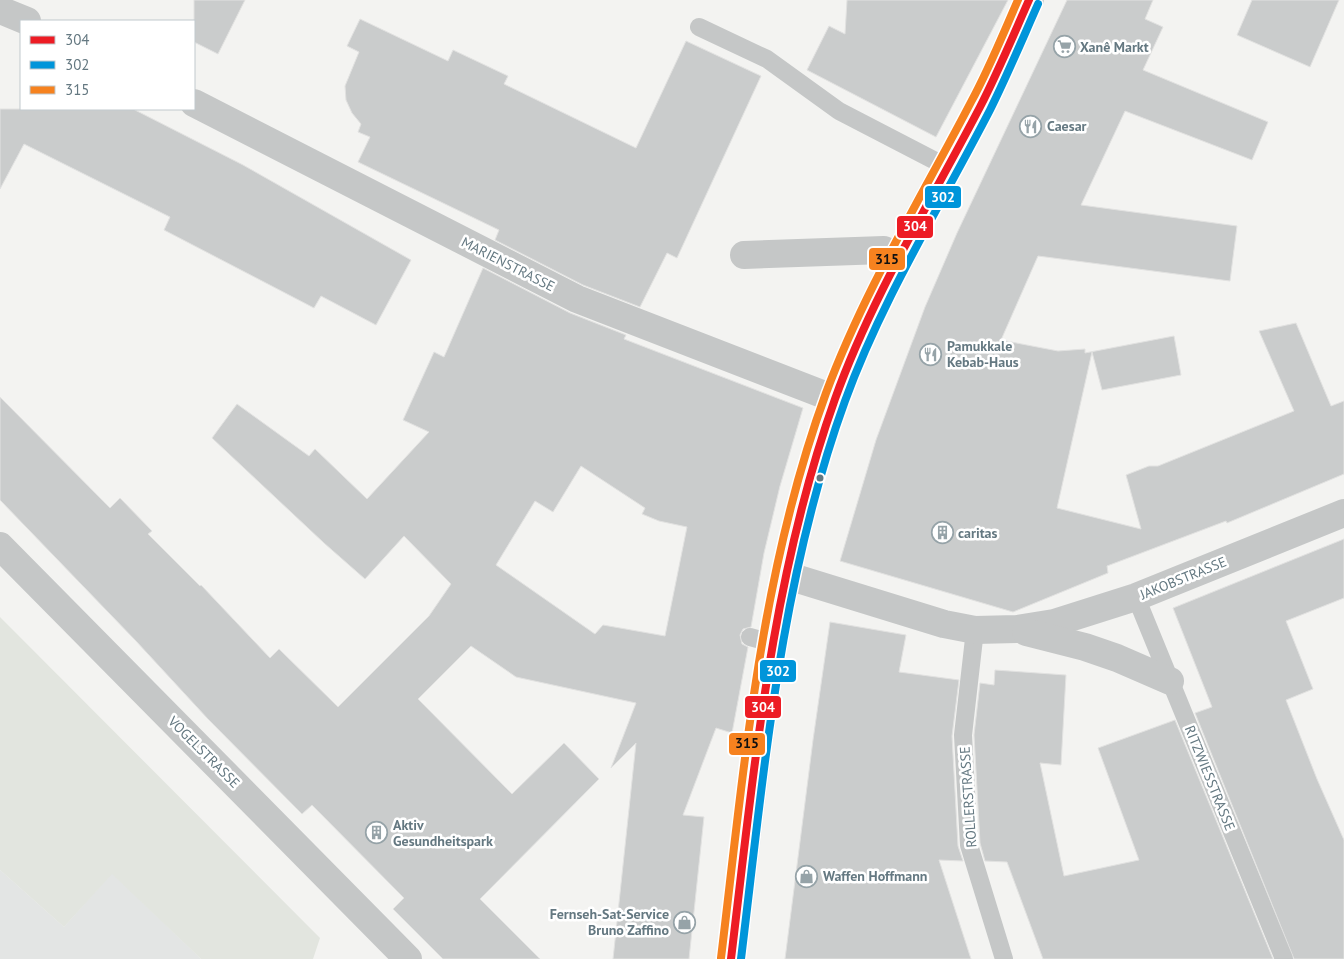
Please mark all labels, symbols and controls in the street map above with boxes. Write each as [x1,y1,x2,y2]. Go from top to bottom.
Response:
legend [20,20,195,110]
text: 304 [65,30,90,49]
supermarket icon: Xanê Markt [1052,35,1076,59]
place label: Xanê Markt [1080,38,1149,56]
text: 302 [65,55,90,74]
text: 315 [65,80,90,99]
restaurant icon: Caesar [1019,114,1043,138]
place label: Caesar [1047,117,1087,135]
line badge: 302 [924,185,962,209]
text: 302 [931,188,955,206]
line badge: 304 [896,215,934,239]
text: 304 [903,217,927,235]
street label: MARIENSTRASSE [458,233,558,295]
line badge: 315 [868,247,906,271]
text: 315 [875,250,899,268]
place label: Pamukkale Kebab-Haus [947,337,1019,371]
restaurant icon: Pamukkale Kebab-Haus [919,342,943,366]
unlabelled marker [815,473,825,483]
building icon: caritas [930,521,954,545]
place label: caritas [958,524,998,542]
street label: JAKOBSTRASSE [1136,552,1229,604]
line badge: 302 [759,659,797,683]
text: 302 [766,662,790,680]
line badge: 304 [744,695,782,719]
text: 304 [751,698,775,716]
street label: VOGELSTRASSE [164,712,244,792]
street label: RITZWIESSTRASSE [1181,723,1239,833]
line badge: 315 [728,732,766,756]
text: 315 [735,734,759,752]
street label: ROLLERSTRASSE [955,746,981,848]
place label: Aktiv Gesundheitspark [393,816,493,850]
building icon: Aktiv Gesundheitspark [365,821,389,845]
shop icon: Waffen Hoffmann [795,864,819,888]
place label: Waffen Hoffmann [823,867,927,885]
place label: Fernseh-Sat-Service Bruno Zaffino [550,905,669,939]
shop icon: Fernseh-Sat-Service Bruno Zaffino [673,910,697,934]

